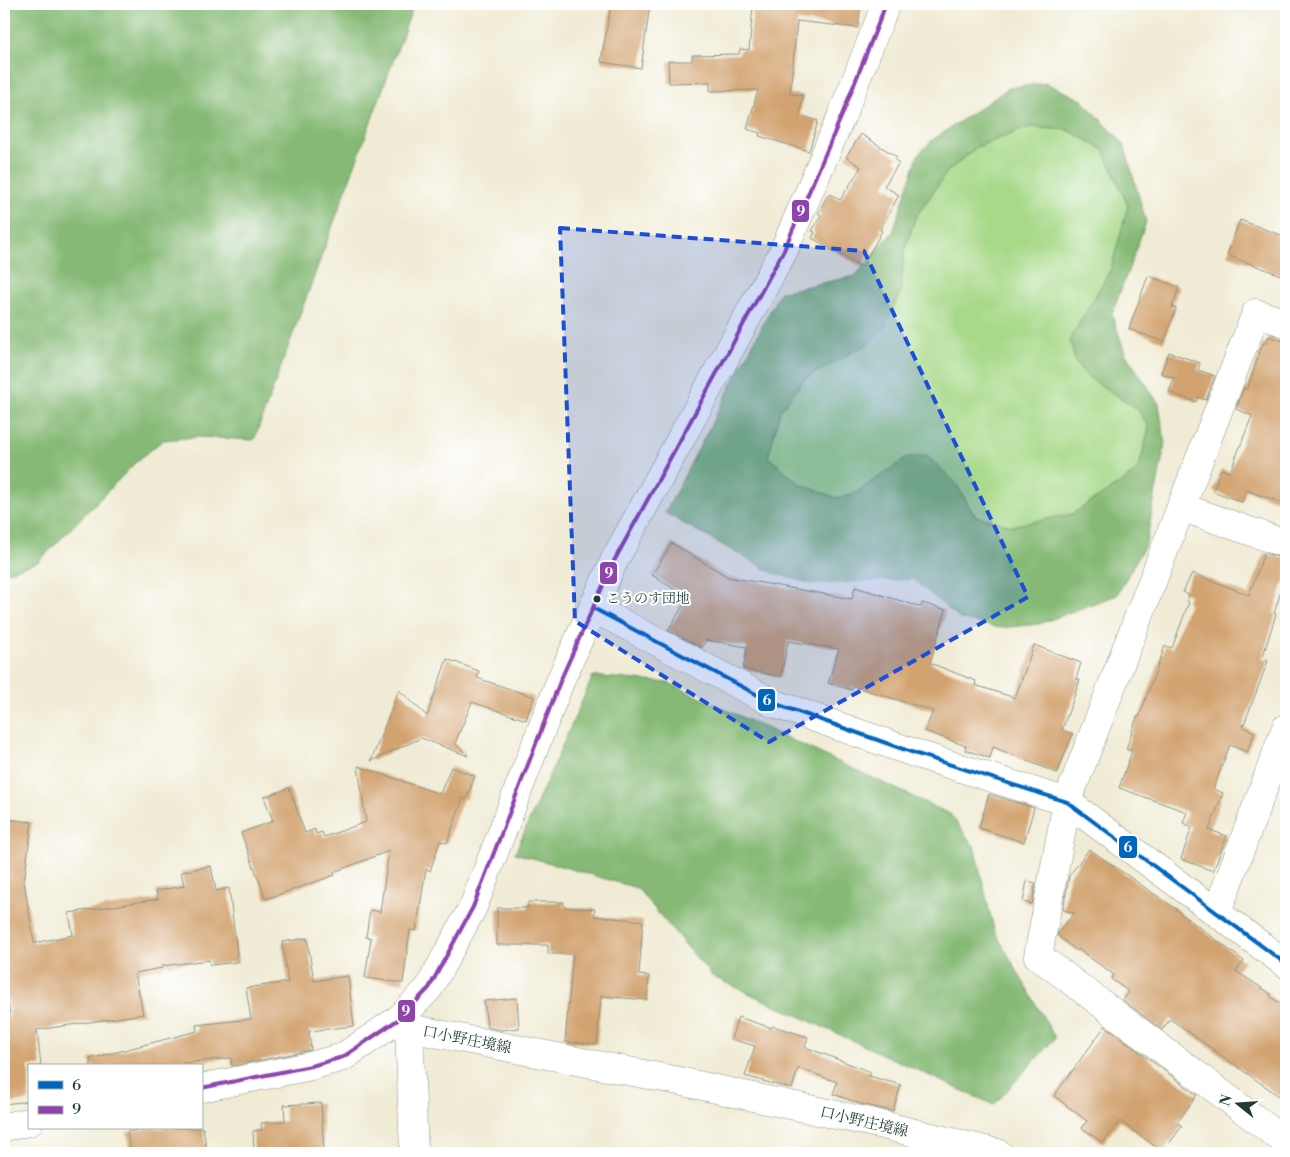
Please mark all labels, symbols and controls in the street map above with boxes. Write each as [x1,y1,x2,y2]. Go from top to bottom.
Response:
line badge: 9 [791,199,810,223]
text: 9 [797,203,806,221]
line badge: 9 [599,561,618,585]
text: 9 [605,565,614,583]
place label: こうのす団地 [606,590,690,608]
marker: こうのす団地 [592,594,602,604]
line badge: 6 [757,688,776,712]
text: 6 [763,692,772,710]
line badge: 6 [1118,835,1138,859]
text: 6 [1124,839,1133,857]
line badge: 9 [397,999,416,1023]
text: 9 [402,1003,411,1021]
street label: 口小野庄境線 [421,1022,513,1058]
legend [28,1064,202,1130]
text: 6 [72,1076,81,1095]
north arrow [1212,1080,1262,1130]
text: N [1216,1093,1237,1108]
text: 9 [72,1100,81,1119]
street label: 口小野庄境線 [818,1103,910,1141]

